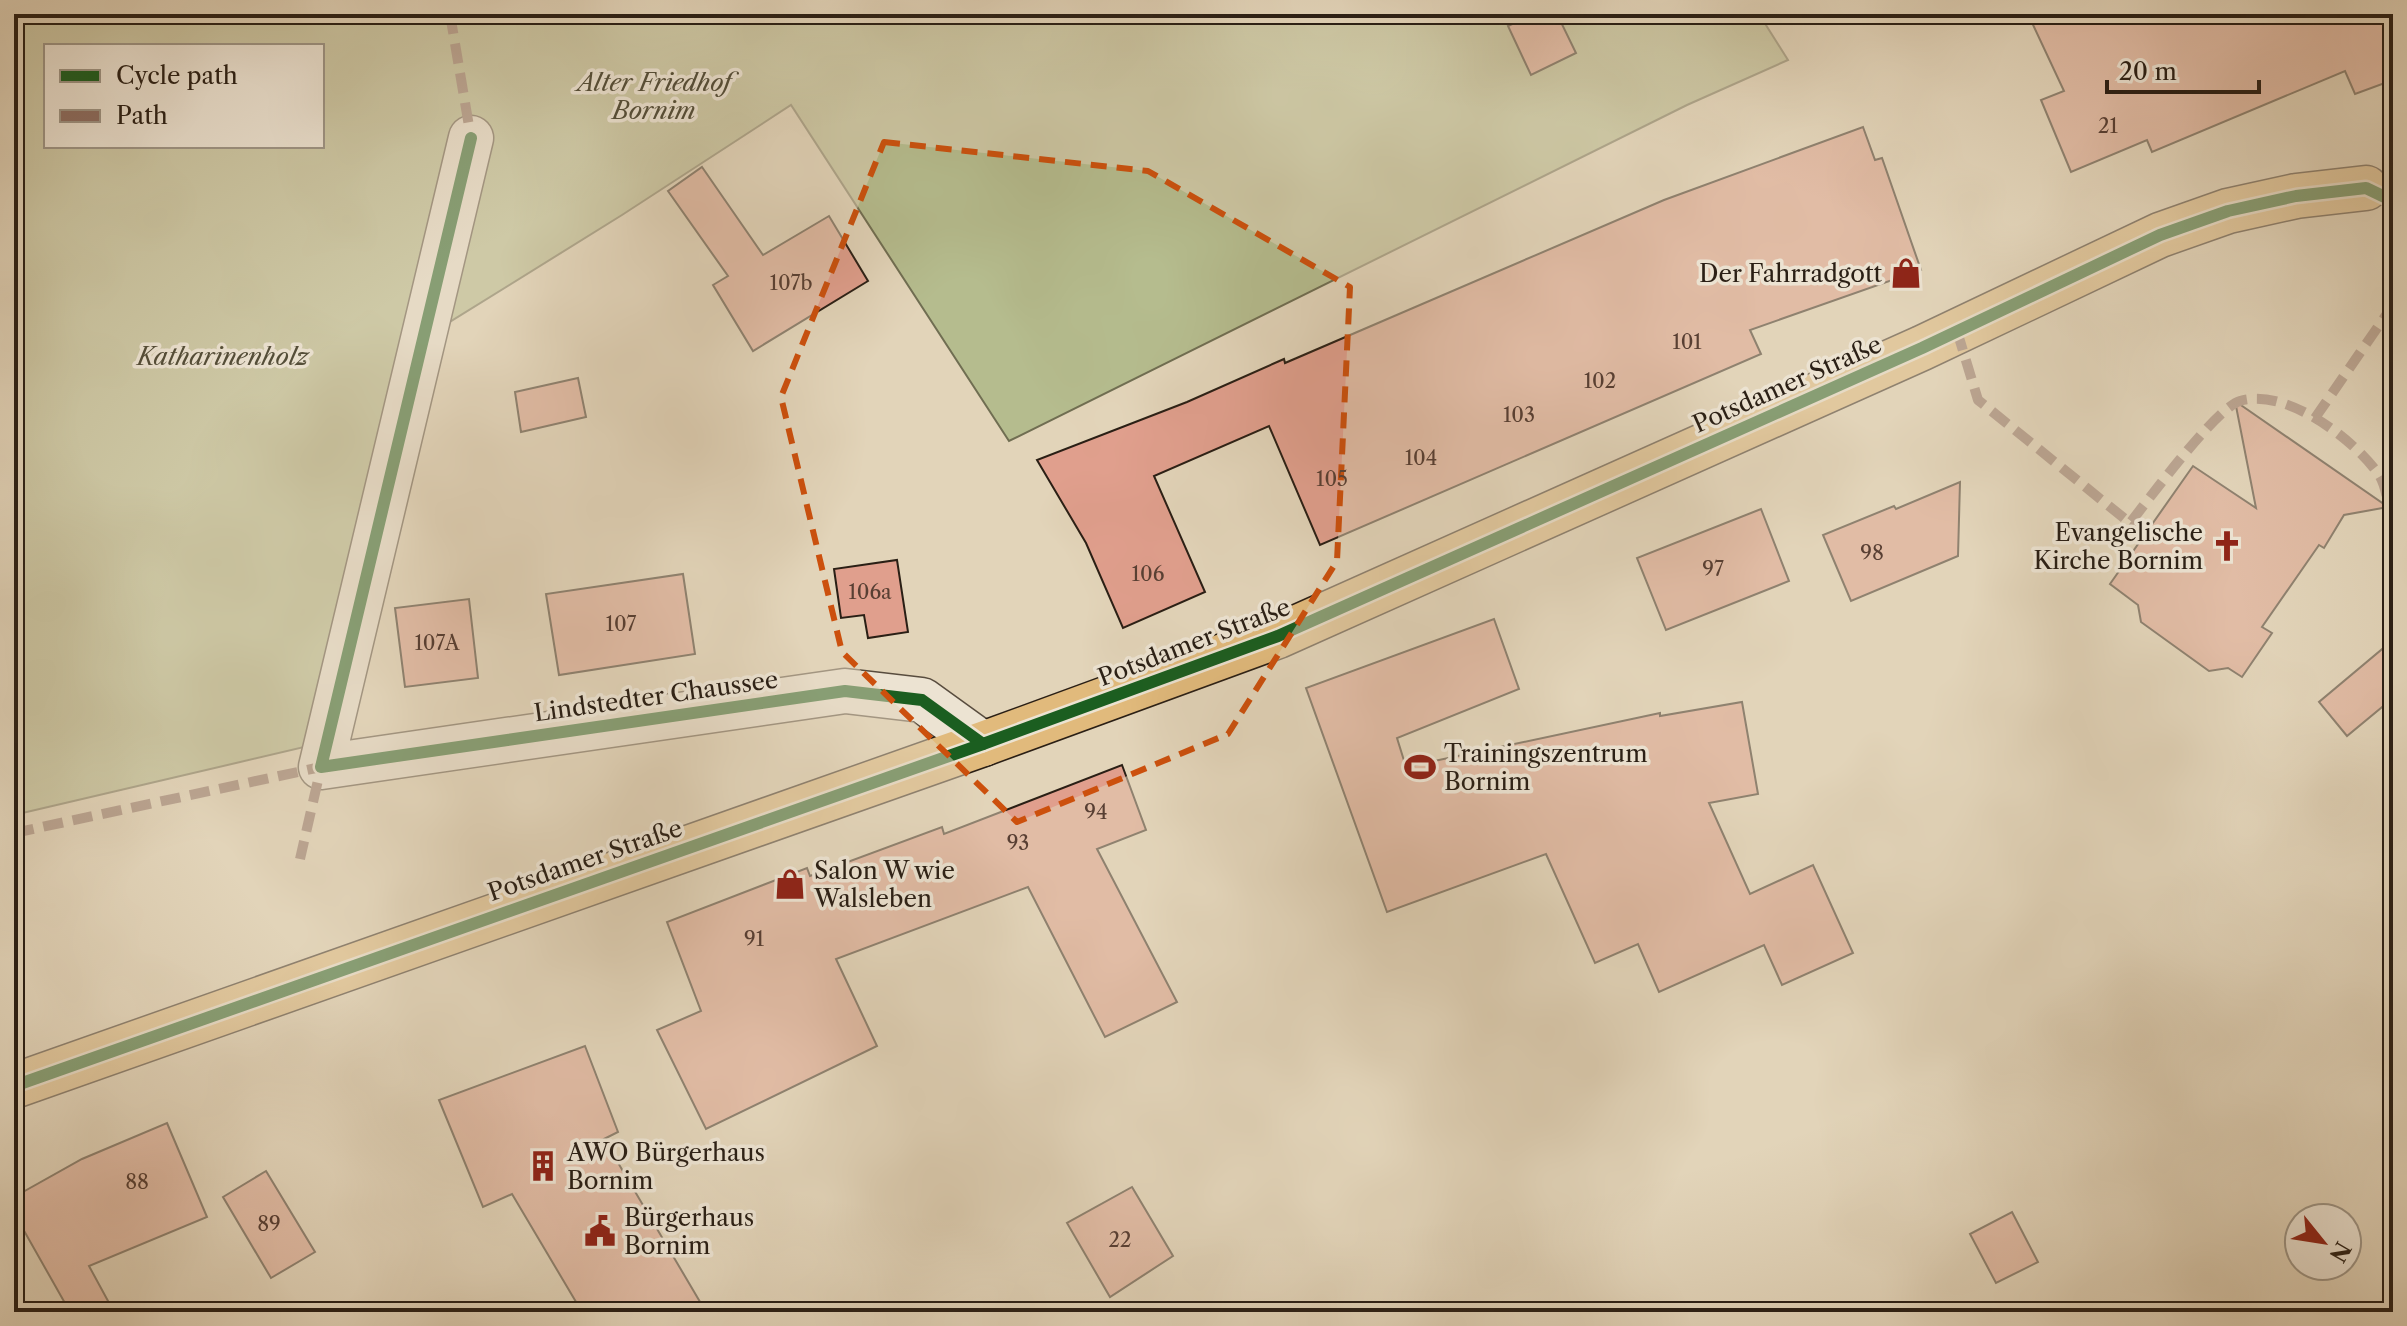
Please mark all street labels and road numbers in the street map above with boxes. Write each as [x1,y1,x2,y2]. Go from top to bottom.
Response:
street label: Potsdamer Straße [1688,329,1886,439]
street label: Potsdamer Straße [1094,592,1294,692]
street label: Lindstedter Chaussee [532,665,780,727]
street label: Potsdamer Straße [484,813,686,907]

